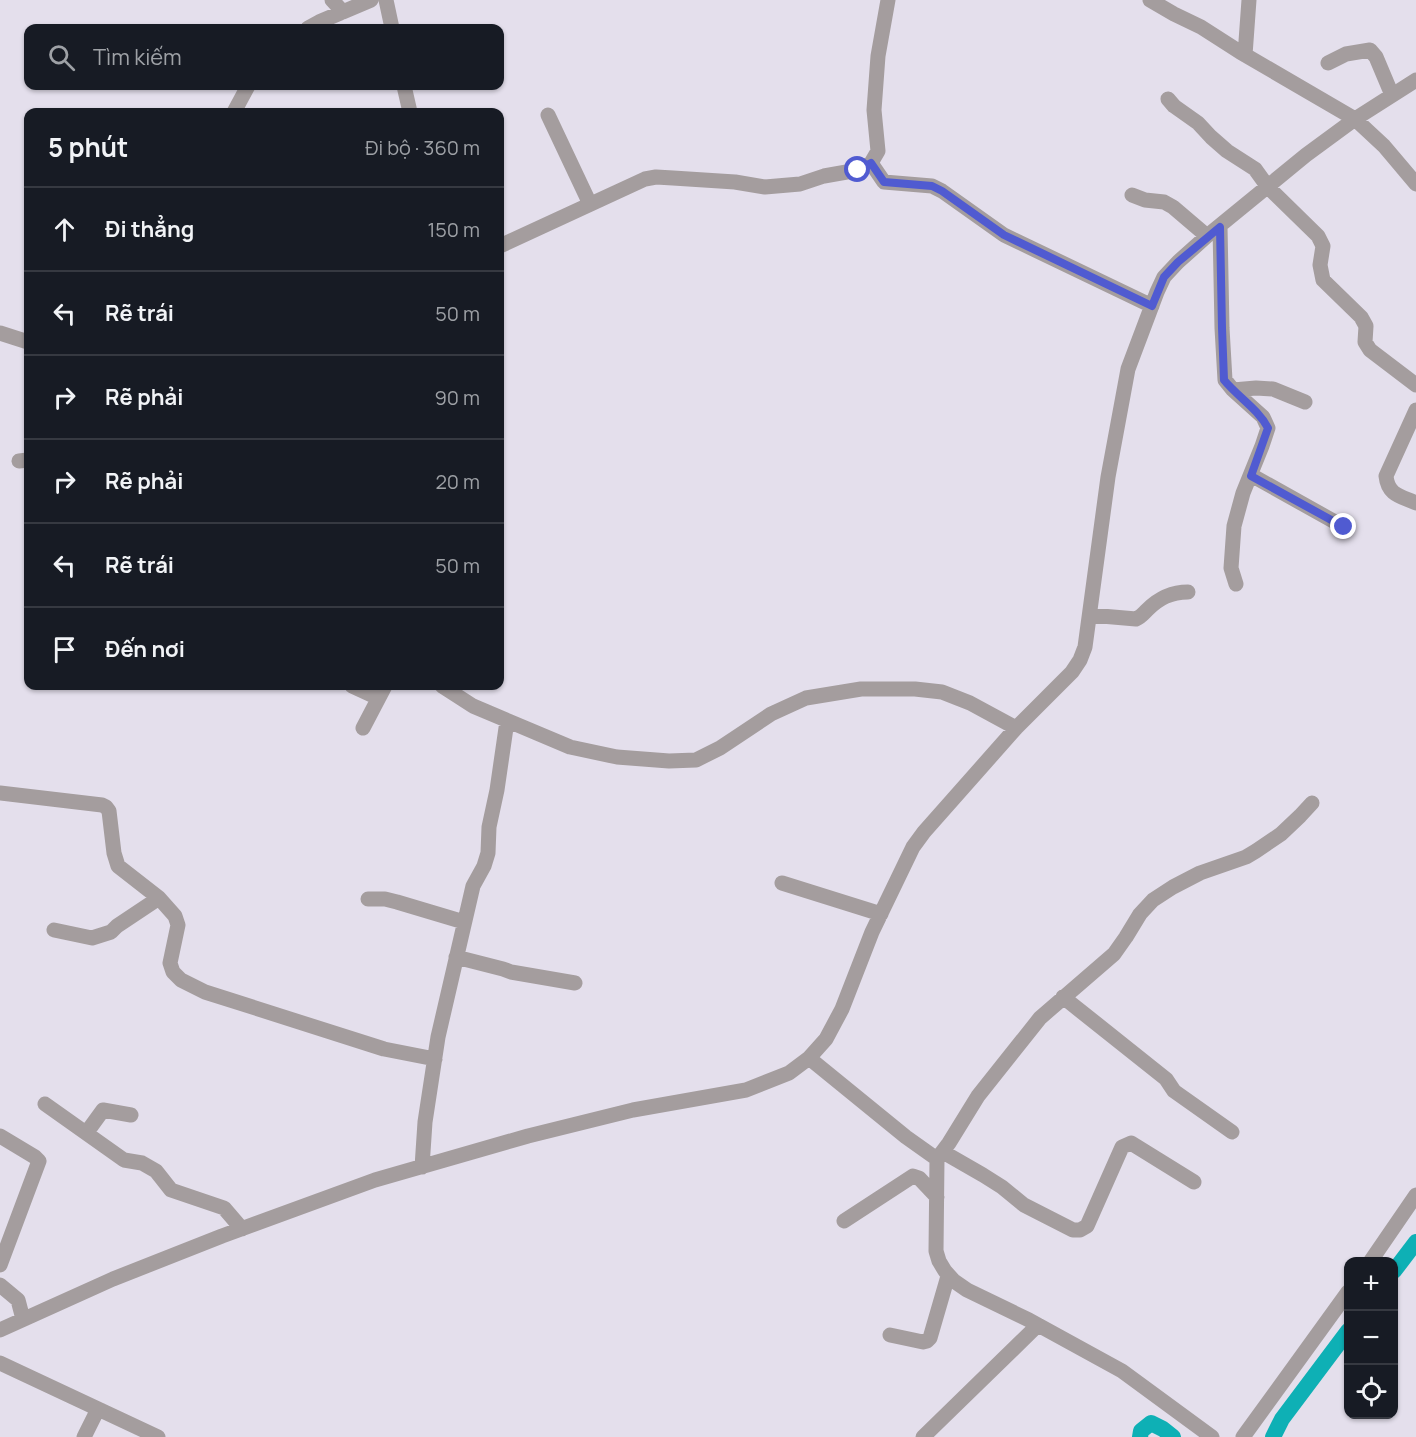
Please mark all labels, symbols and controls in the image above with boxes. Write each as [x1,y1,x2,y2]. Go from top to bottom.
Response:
search box [24,24,504,90]
icon: search [45,41,78,74]
text: Tìm kiếm [93,42,182,72]
text: 5 phút [48,129,128,165]
text: Đi bộ · 360 m [365,134,480,161]
route start [844,156,870,182]
icon: ahead [48,213,81,246]
text: Đi thẳng [105,214,194,244]
text: 150 m [427,216,480,243]
icon: left [48,297,81,330]
text: Rẽ trái [105,298,174,328]
text: 50 m [435,300,480,327]
icon: right [48,381,81,414]
text: Rẽ phải [105,382,183,412]
text: 90 m [434,384,480,411]
icon: right [48,465,81,498]
text: Rẽ phải [105,466,183,496]
text: 20 m [435,468,480,495]
route end [1330,513,1356,539]
icon: left [48,549,81,582]
text: Rẽ trái [105,550,174,580]
text: 50 m [435,552,480,579]
icon: arrive [48,633,81,666]
text: Đến nơi [105,634,185,664]
map controls [1344,1257,1398,1419]
button: + [1344,1257,1398,1311]
button: − [1344,1311,1398,1365]
button: locate [1344,1365,1398,1419]

